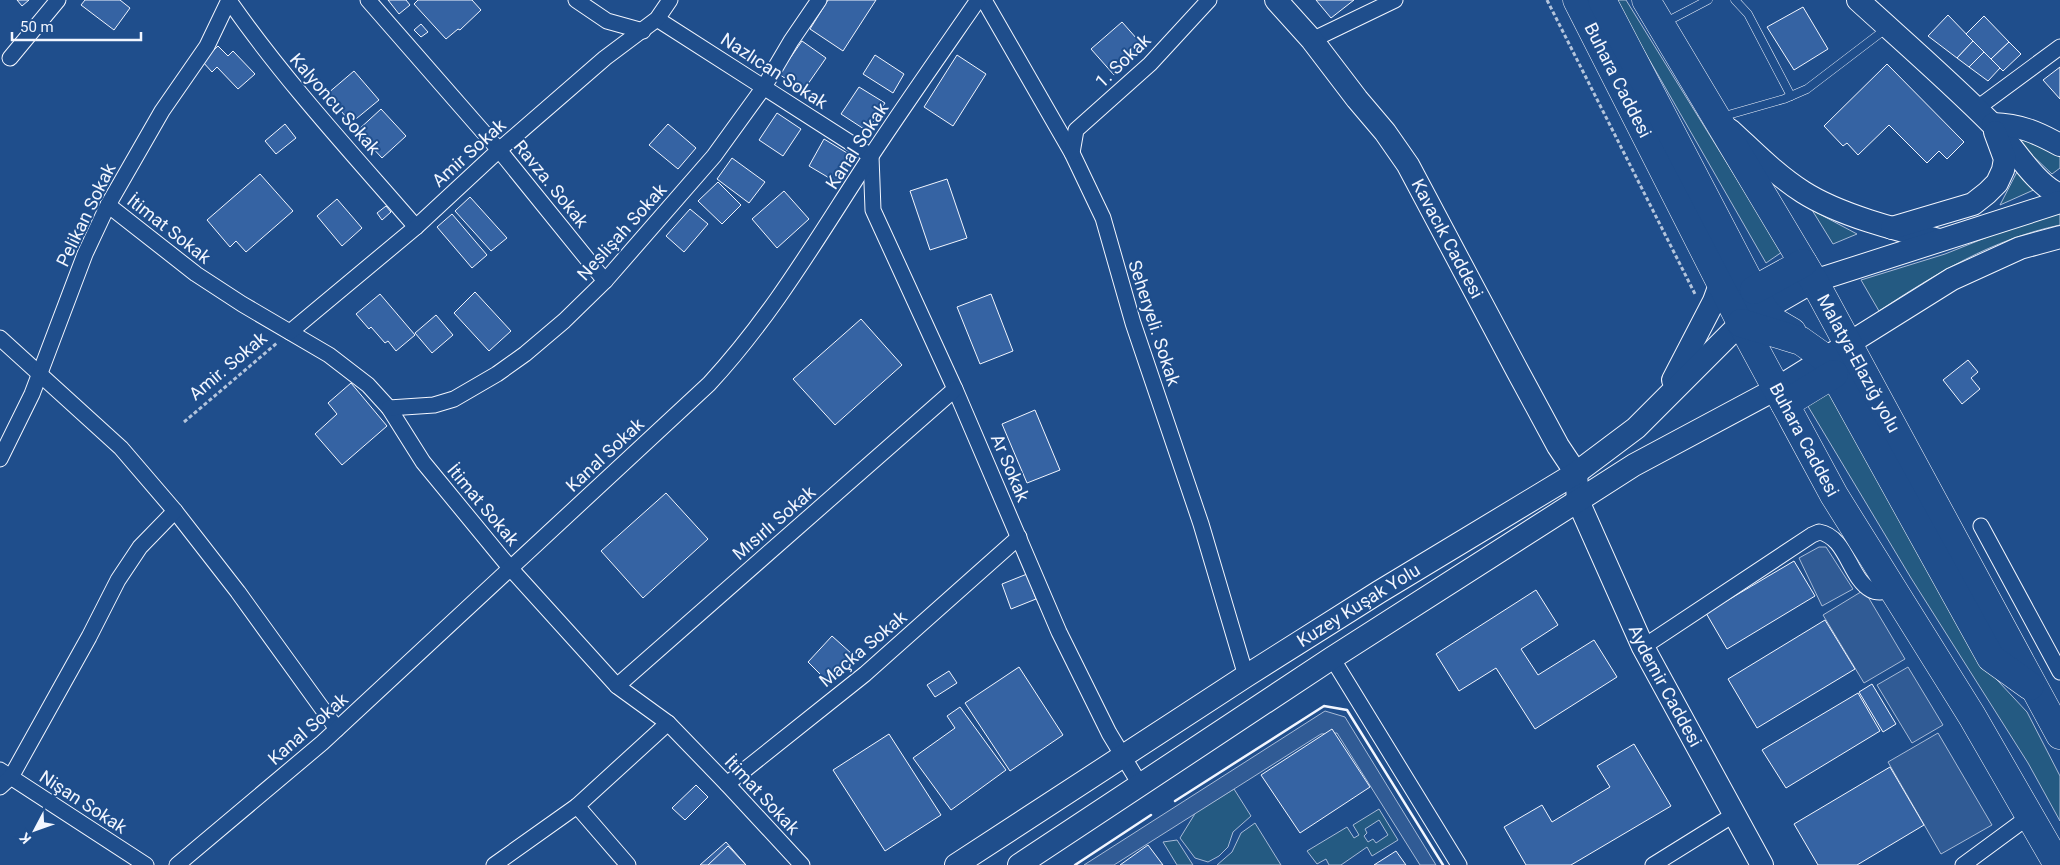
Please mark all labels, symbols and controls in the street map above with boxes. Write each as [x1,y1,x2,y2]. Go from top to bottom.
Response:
scale bar [12,10,141,42]
text: 50 m [20,18,54,36]
street label: Buhara Caddesi [1580,19,1656,141]
street label: Nazlıcan Sokak [717,28,832,113]
street label: 1. Sokak [1091,29,1155,92]
street label: Kalyoncu Sokak [286,49,385,159]
street label: Kanal Sokak [821,98,893,193]
street label: Amir Sokak [428,114,510,191]
street label: Ravza. Sokak [510,136,594,232]
street label: Pelikan Sokak [52,159,120,270]
street label: Kavacık Caddesi [1407,175,1488,302]
street label: Neslişah Sokak [573,178,671,284]
street label: İtimat Sokak [123,190,216,268]
street label: Seheryeli. Sokak [1124,257,1185,389]
street label: Malatya-Elazığ yolu [1813,290,1905,436]
street label: Amir. Sokak [184,326,272,404]
street label: Buhara Caddesi [1765,379,1844,500]
street label: Kanal Sokak [561,413,649,496]
street label: Ar Sokak [987,431,1034,506]
street label: İtimat Sokak [443,460,524,550]
street label: Mısırlı Sokak [728,481,820,564]
street label: Kuzey Kuşak Yolu [1293,559,1424,651]
street label: Maçka Sokak [815,606,911,691]
street label: Aydemir Caddesi [1625,622,1706,750]
street label: Kanal Sokak [264,688,352,769]
street label: İtimat Sokak [721,751,805,839]
street label: Nişan Sokak [36,766,132,838]
north arrow [10,805,60,855]
text: K [16,830,34,847]

